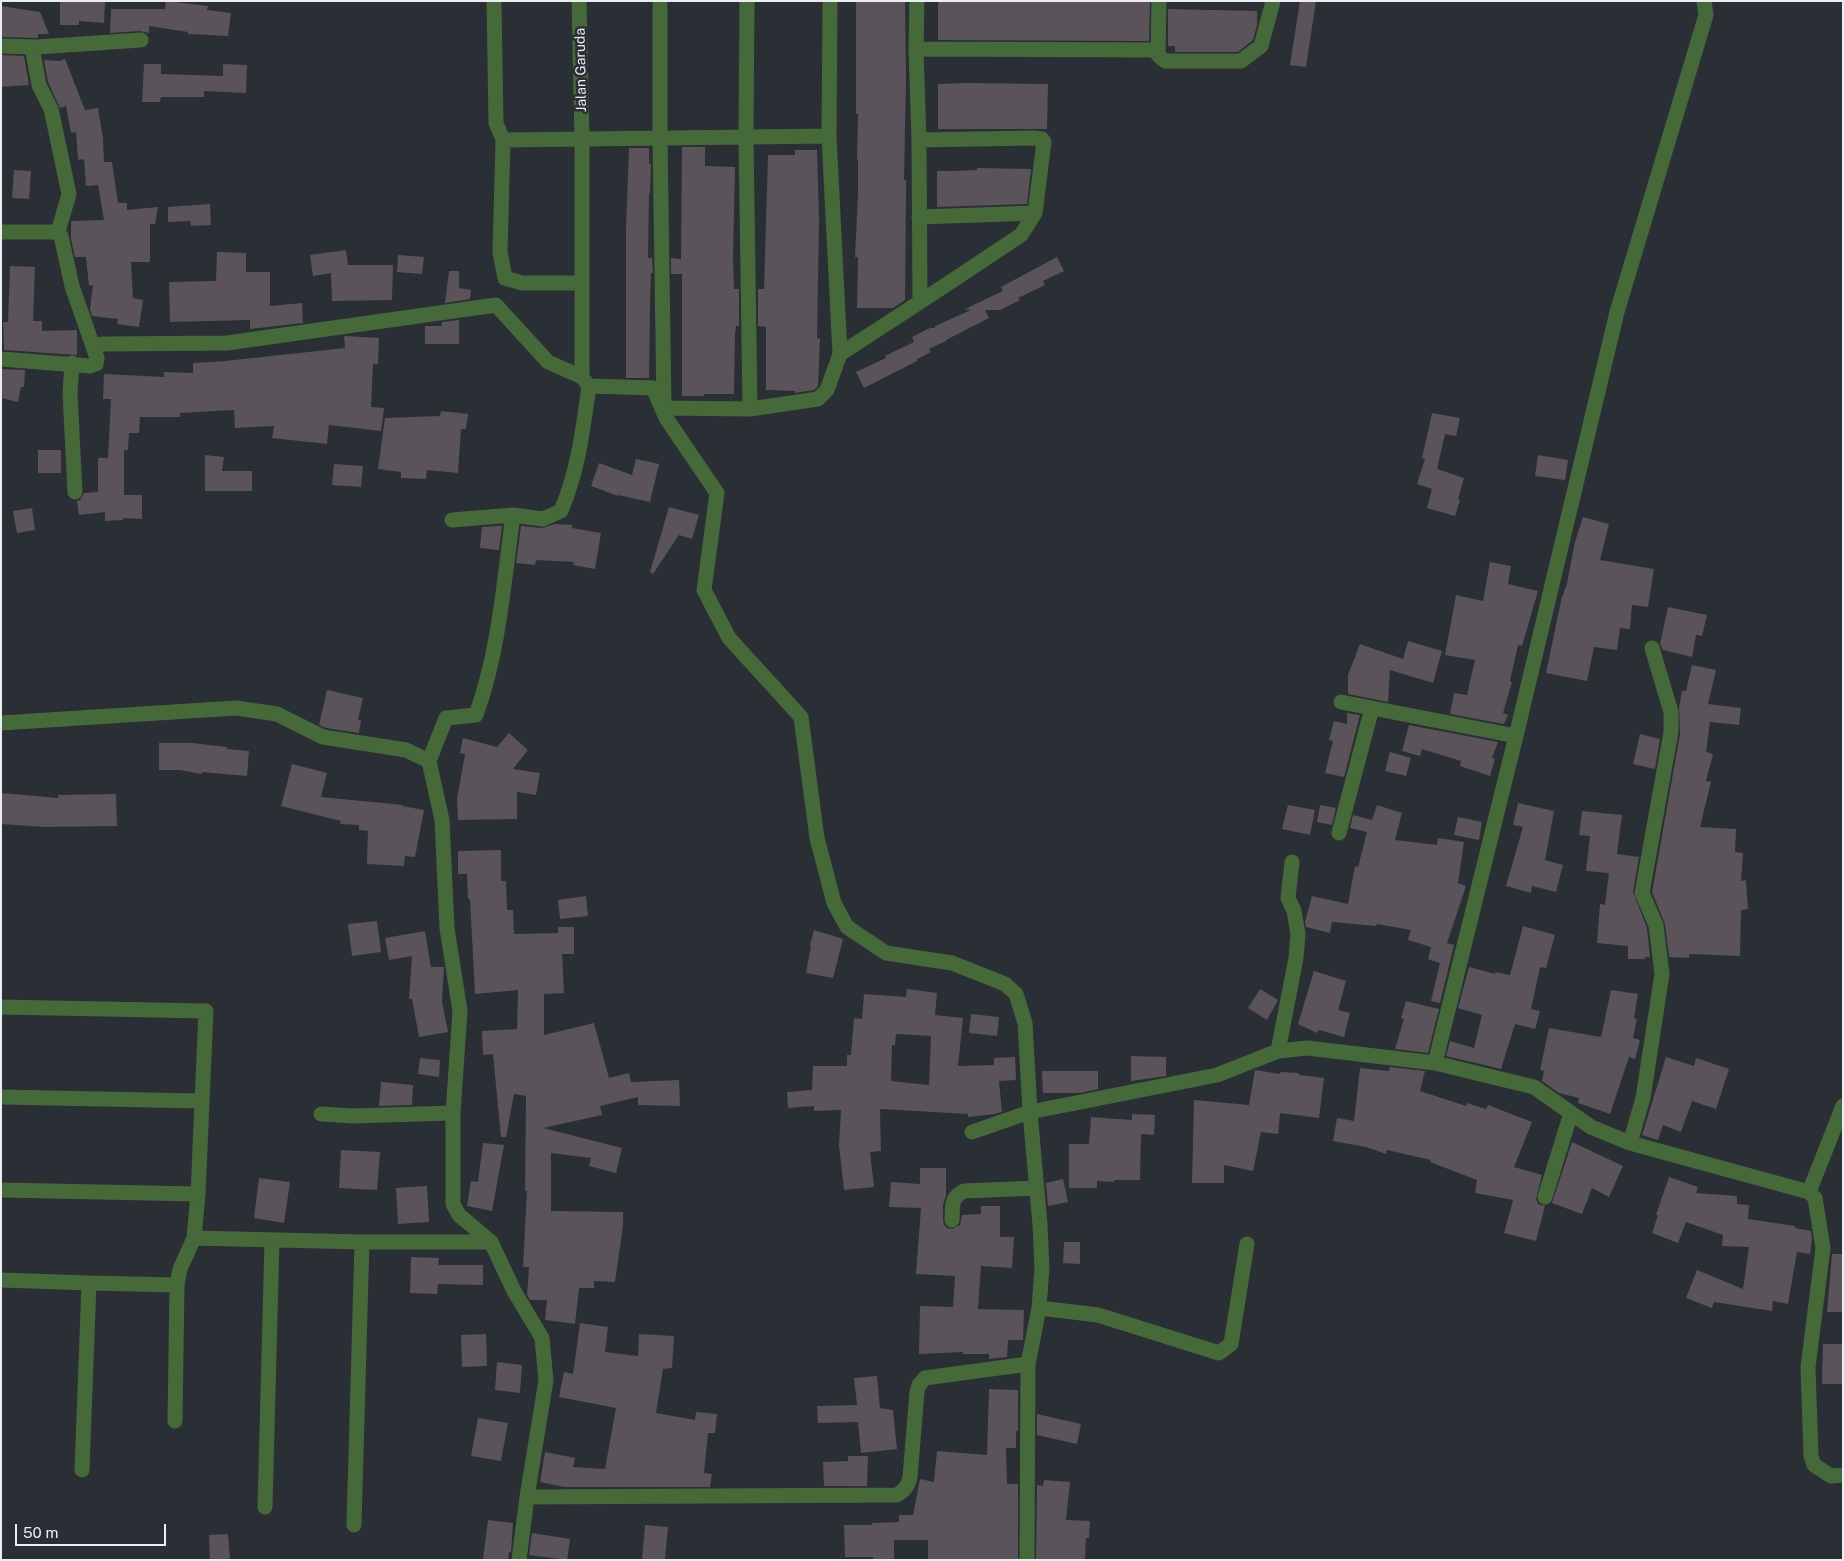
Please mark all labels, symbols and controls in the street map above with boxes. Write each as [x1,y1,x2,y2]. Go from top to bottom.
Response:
street label: Jalan Garuda [572,28,590,112]
scale bar [18,1514,169,1546]
text: 50 m [23,1524,58,1541]

